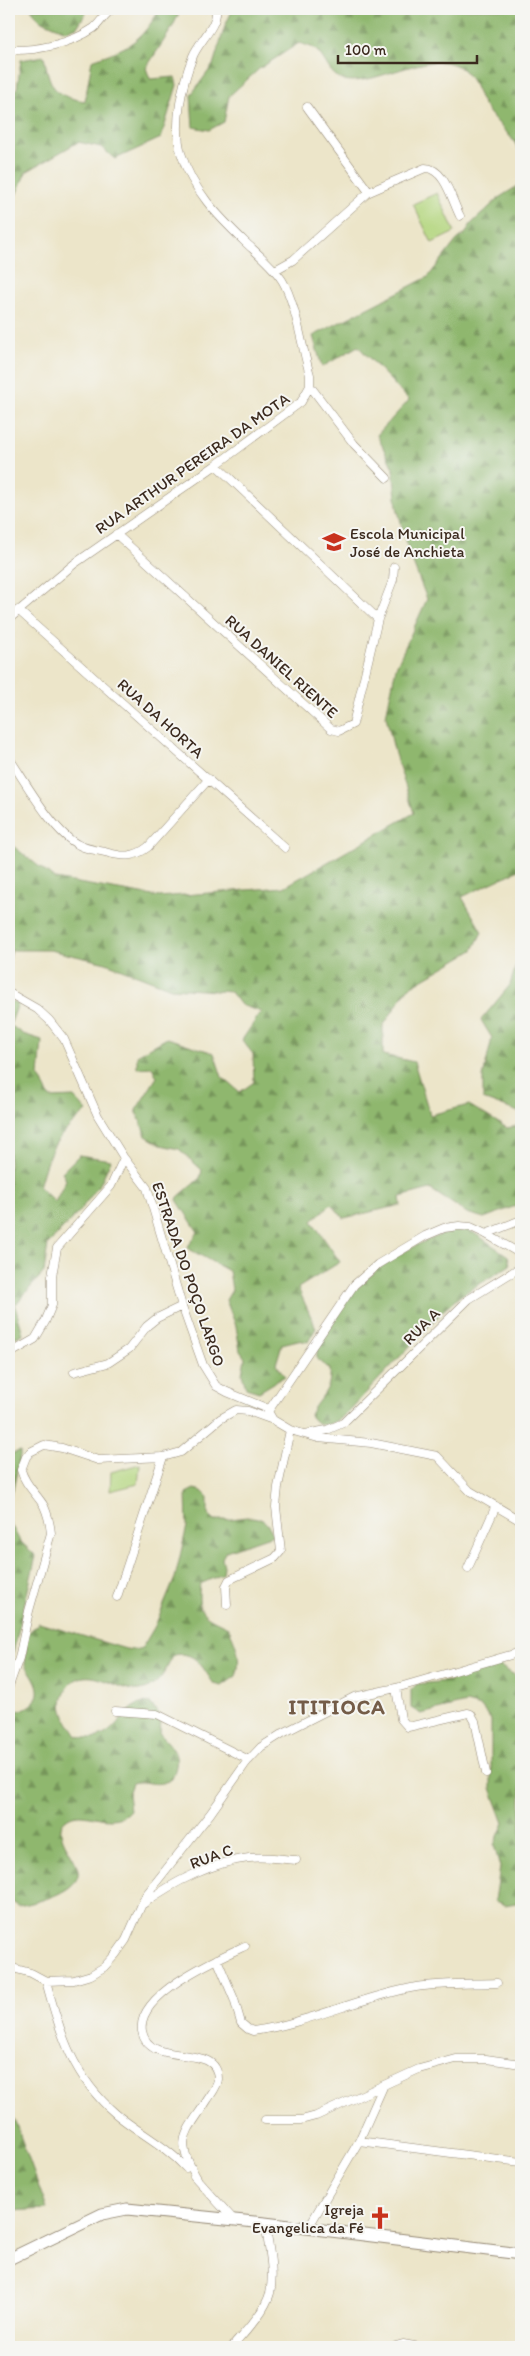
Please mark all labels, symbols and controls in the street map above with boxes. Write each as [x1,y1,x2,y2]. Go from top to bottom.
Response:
scale bar [338,32,476,64]
text: 100 m [345,41,387,59]
street label: RUA ARTHUR PEREIRA DA MOTA [91,389,293,538]
place label: Escola Municipal José de Anchieta [350,524,465,561]
school or university icon: Escola Municipal José de Anchieta [321,529,347,555]
street label: RUA DANIEL RIENTE [221,611,342,722]
street label: RUA DA HORTA [114,675,208,762]
street label: ESTRADA DO POÇO LARGO [148,1179,229,1369]
street label: RUA A [399,1304,444,1349]
district label: ITITIOCA [288,1694,386,1719]
street label: RUA C [187,1840,235,1873]
place label: Igreja Evangelica da Fé [252,2200,364,2237]
church icon: Igreja Evangelica da Fé [367,2205,393,2231]

